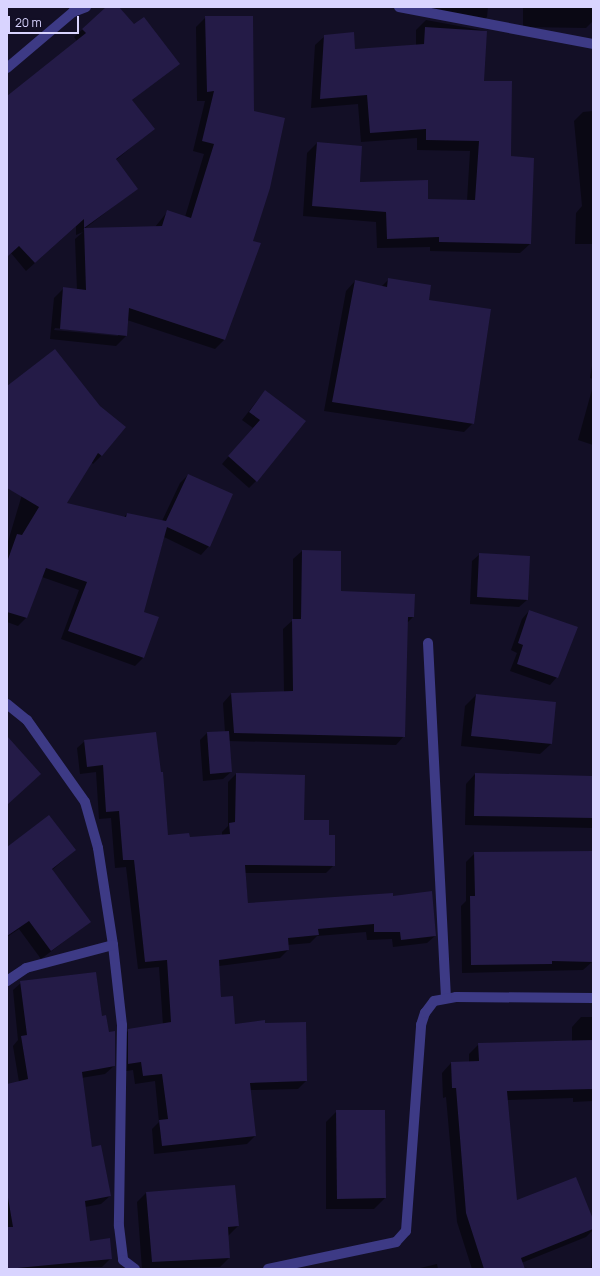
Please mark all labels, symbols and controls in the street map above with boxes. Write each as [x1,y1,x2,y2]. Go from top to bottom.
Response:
scale bar [10,8,81,34]
text: 20 m [15,14,42,31]

